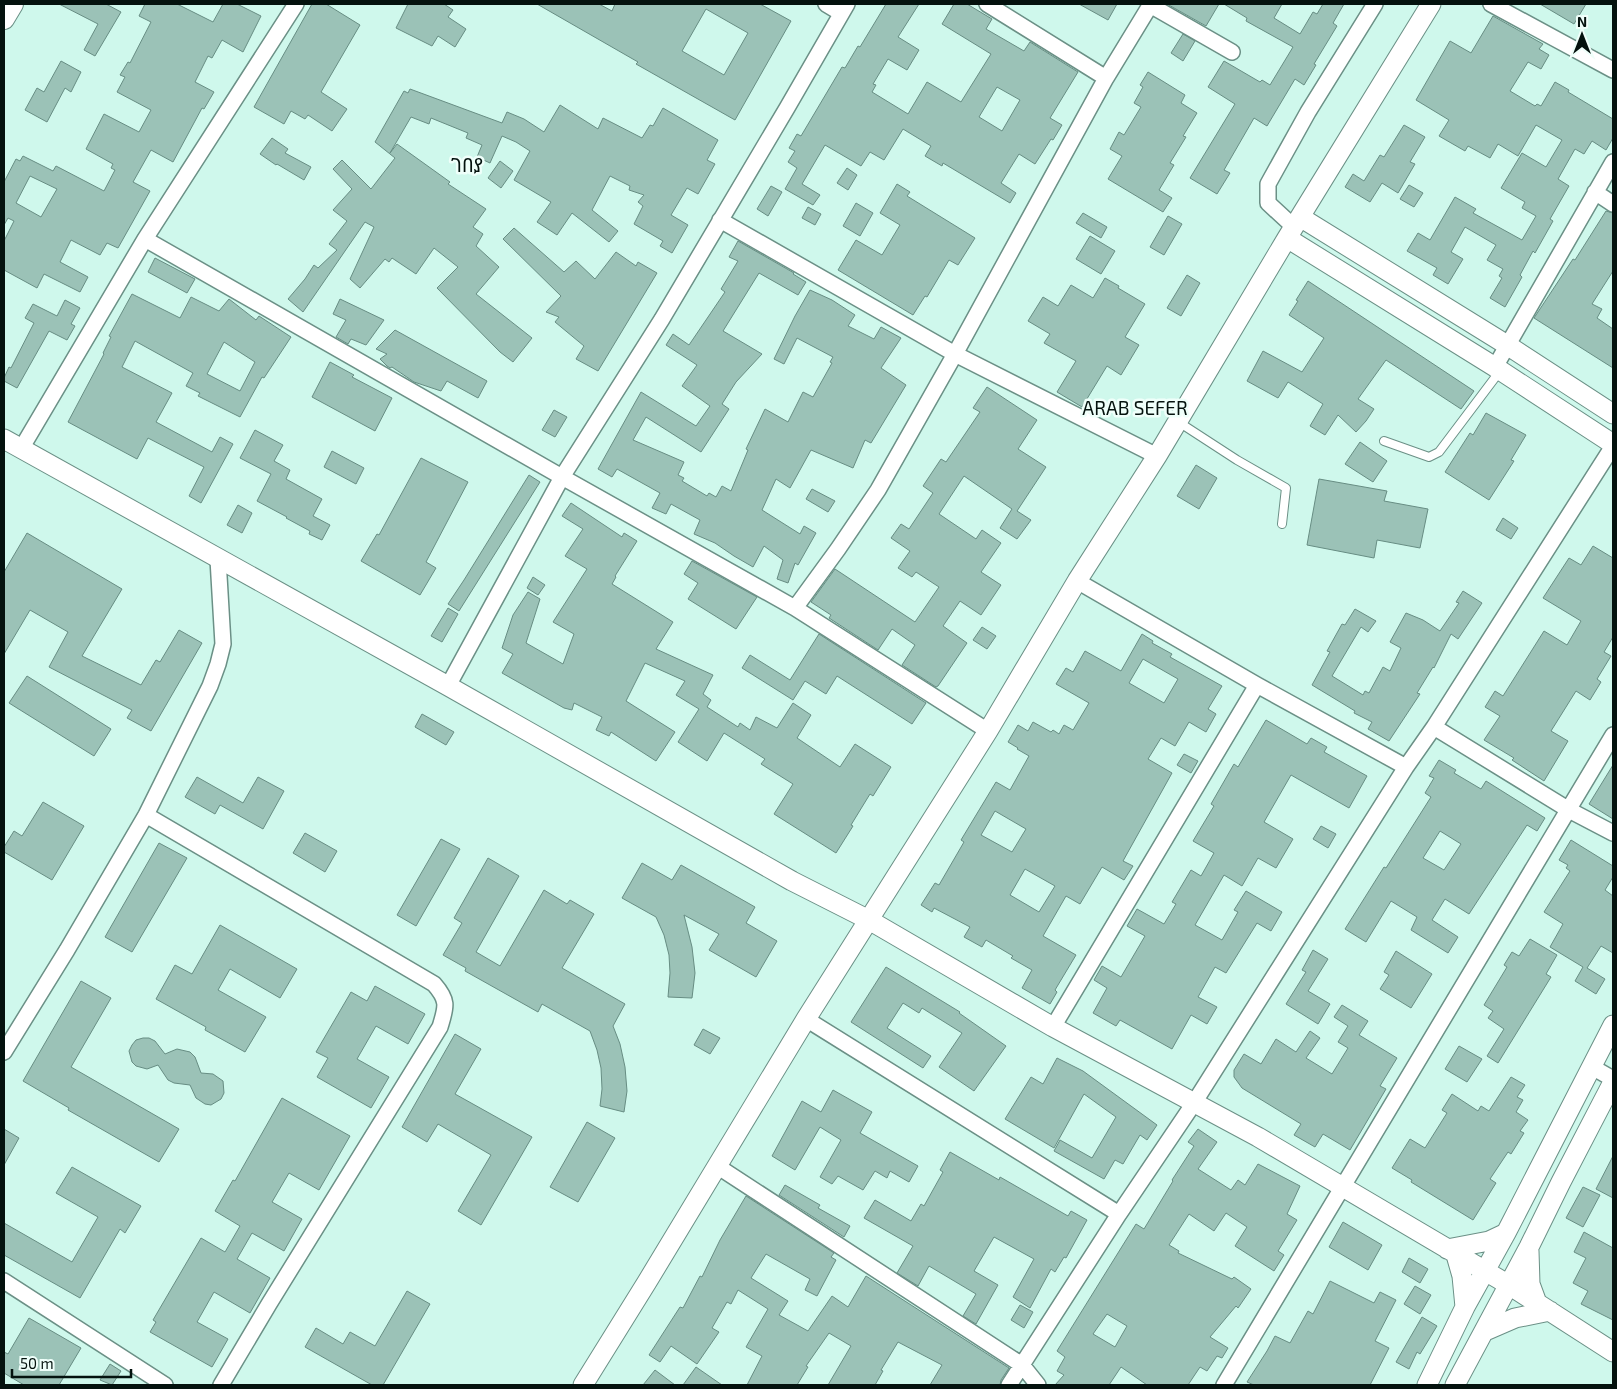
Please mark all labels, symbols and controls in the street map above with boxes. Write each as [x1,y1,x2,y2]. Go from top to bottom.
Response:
north arrow [1557,10,1607,60]
text: N [1577,13,1587,30]
district label: ገበያ [451,153,483,176]
district label: ARAB SEFER [1082,396,1188,419]
scale bar [12,1346,131,1378]
text: 50 m [20,1354,54,1372]

